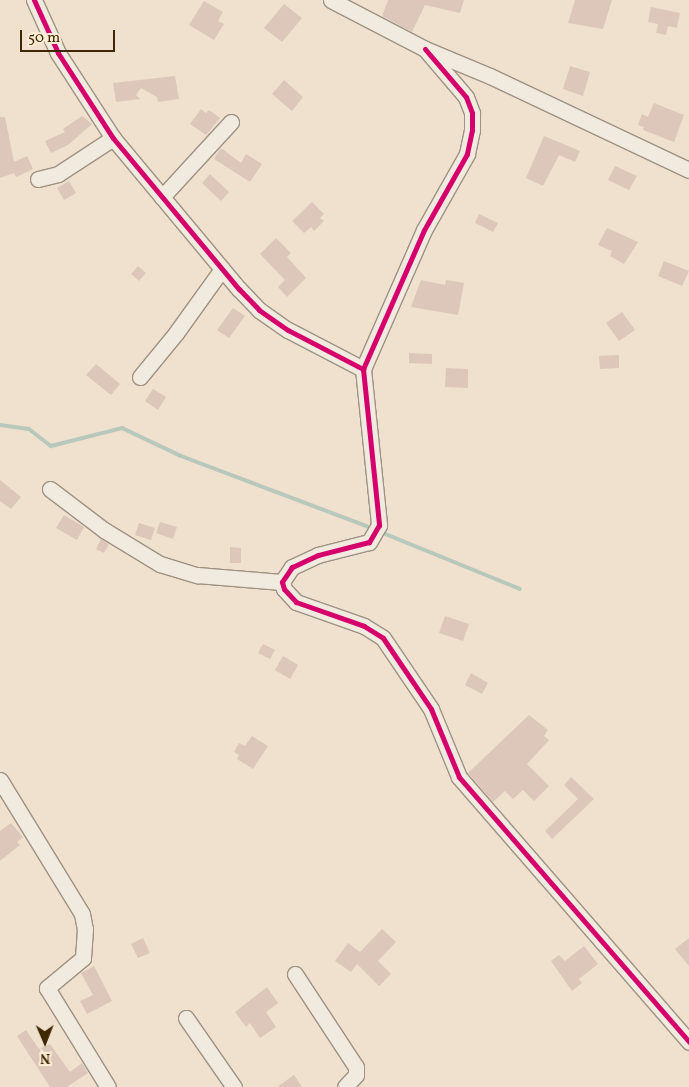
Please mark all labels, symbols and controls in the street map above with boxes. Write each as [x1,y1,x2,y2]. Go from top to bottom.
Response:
scale bar [22,20,118,52]
text: 50 m [28,28,60,49]
north arrow [20,1017,70,1067]
text: N [40,1048,51,1067]

